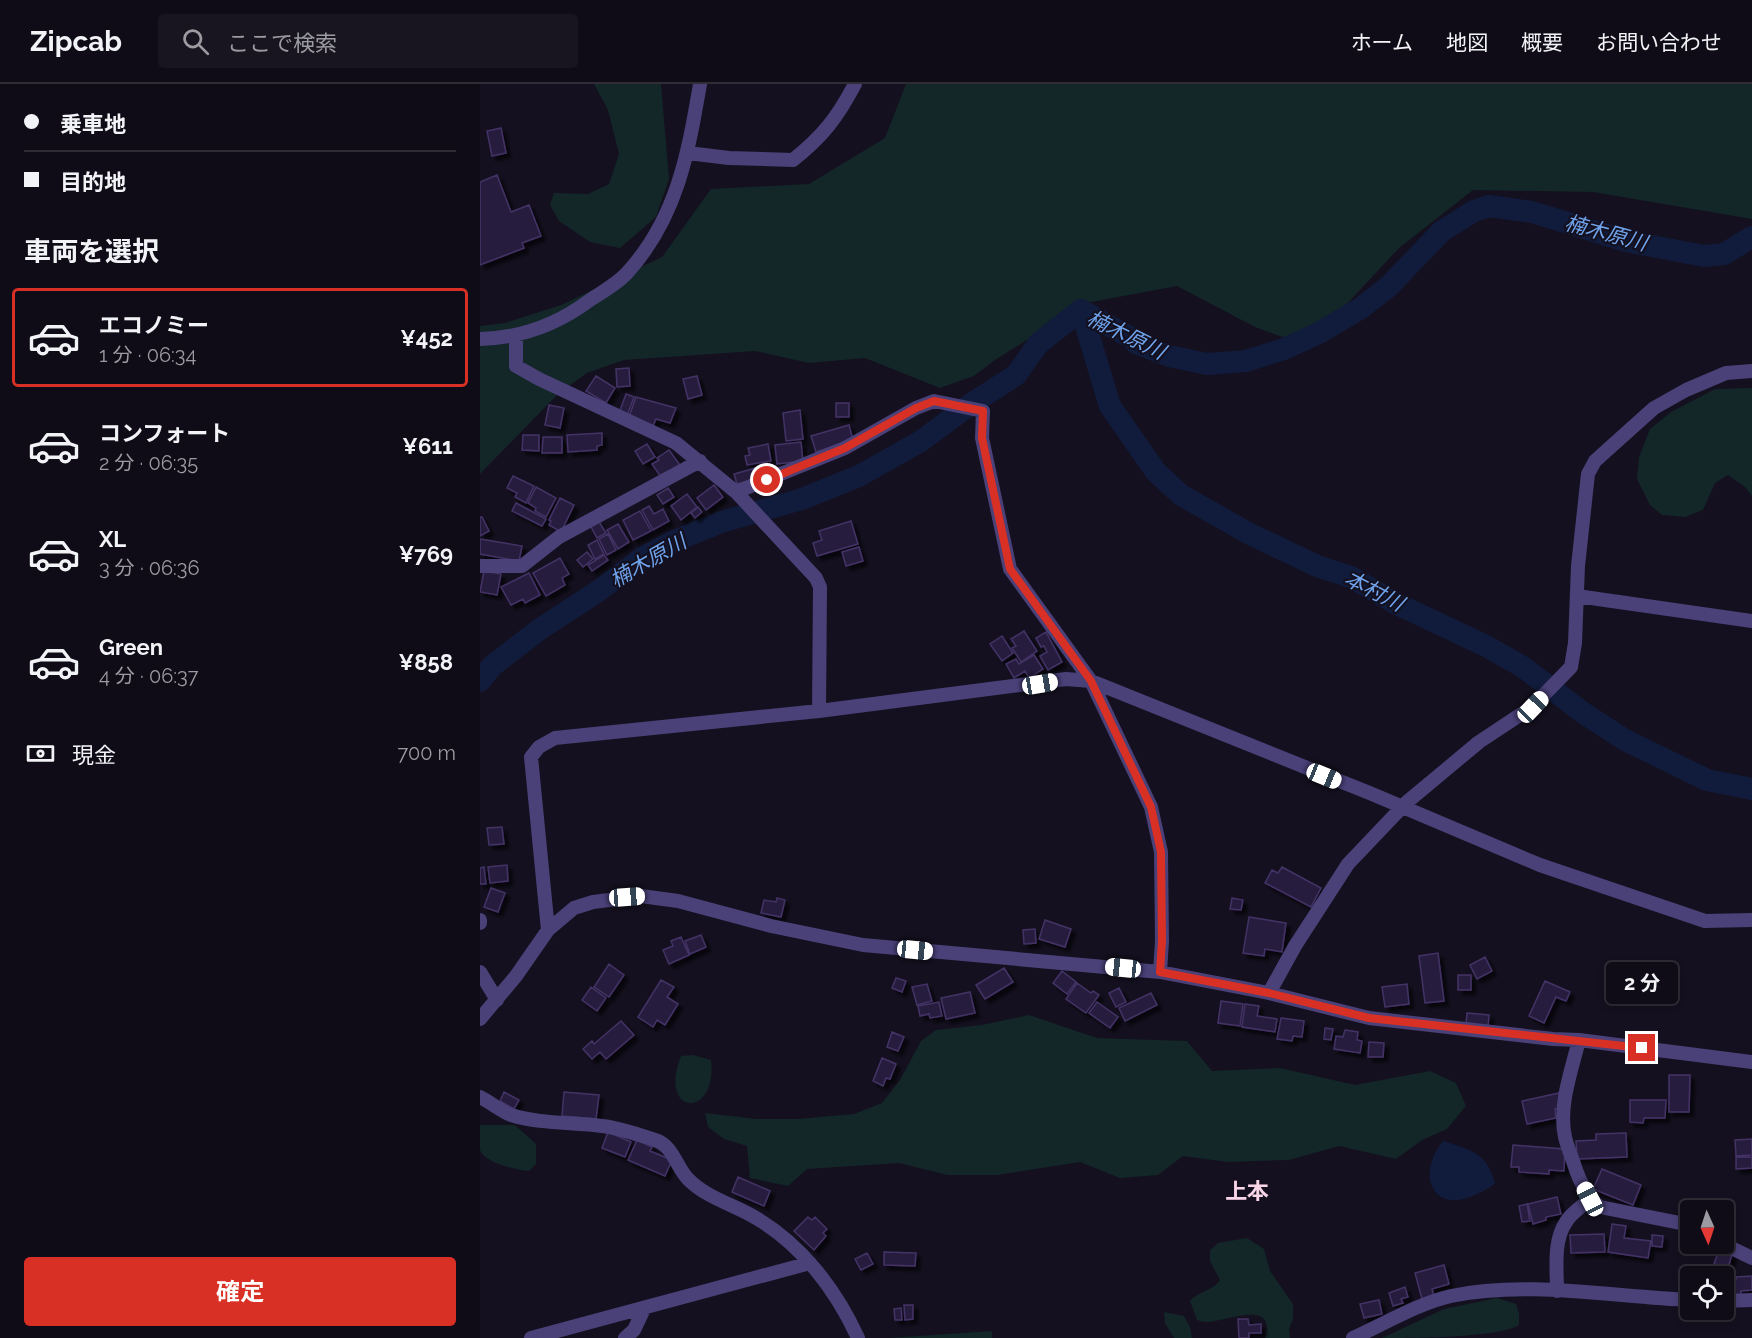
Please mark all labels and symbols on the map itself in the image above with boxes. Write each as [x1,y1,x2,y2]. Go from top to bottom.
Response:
water label: 楠木原川 [1562,210,1652,256]
water label: 楠木原川 [1083,305,1171,365]
route start [753,466,780,493]
water label: 楠木原川 [605,528,692,592]
water label: 本村川 [1340,565,1410,617]
car [1021,672,1059,696]
car [1514,688,1552,726]
car [1304,761,1344,791]
car [608,887,646,907]
car [896,939,934,961]
car [1104,957,1142,979]
callout: 2 分 [1606,961,1678,1003]
route end [1628,1034,1655,1061]
district label: 上本 [1225,1178,1269,1204]
car [1574,1179,1606,1219]
north arrow [1680,1200,1734,1254]

